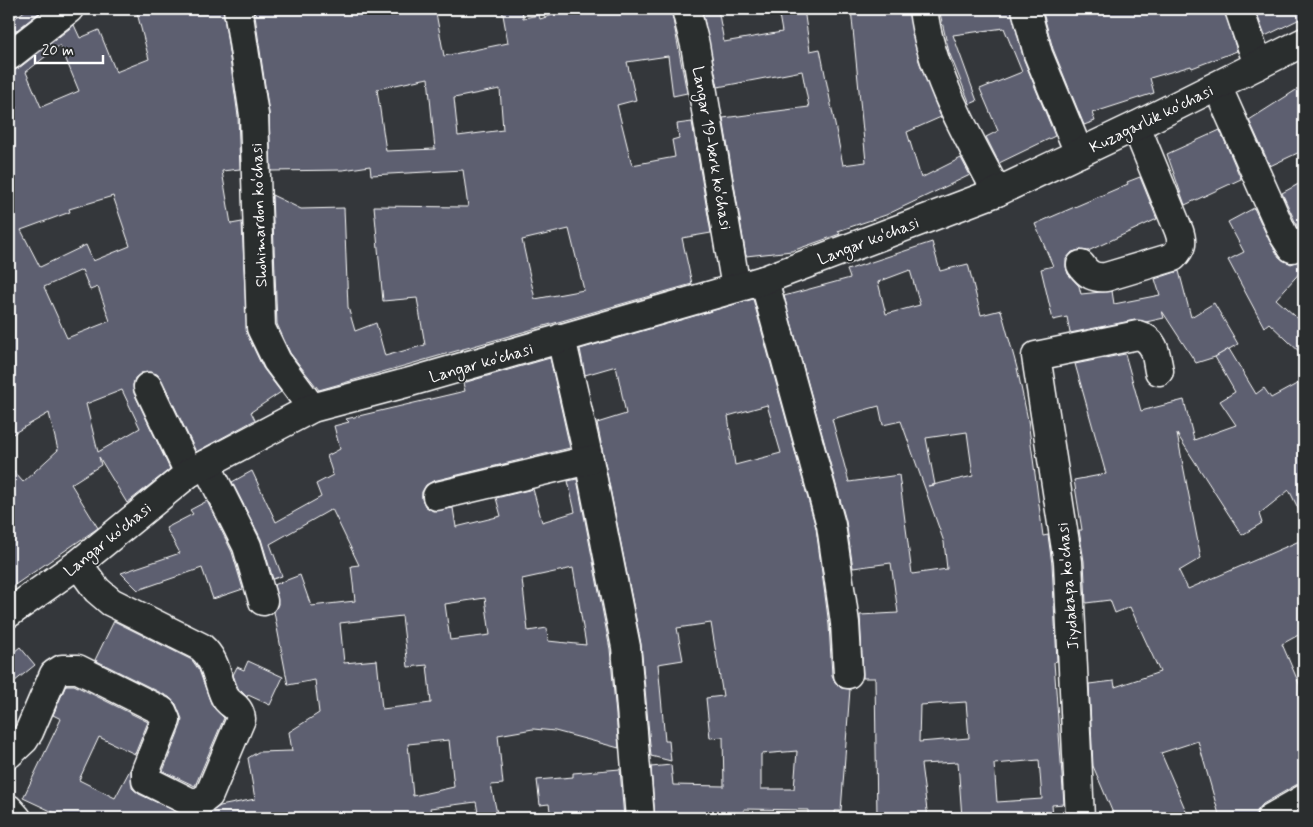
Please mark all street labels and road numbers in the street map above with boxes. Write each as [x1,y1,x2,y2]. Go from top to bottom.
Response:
street label: Langar 19-berk koʻchasi [686,65,736,232]
street label: Kuzagarlik koʻchasi [1086,80,1217,159]
street label: Shohimardon koʻchasi [246,142,273,287]
street label: Langar koʻchasi [815,212,923,271]
street label: Langar koʻchasi [427,339,536,389]
street label: Langar koʻchasi [60,498,157,583]
street label: Jiydakapa ko'chasi [1052,522,1085,650]

